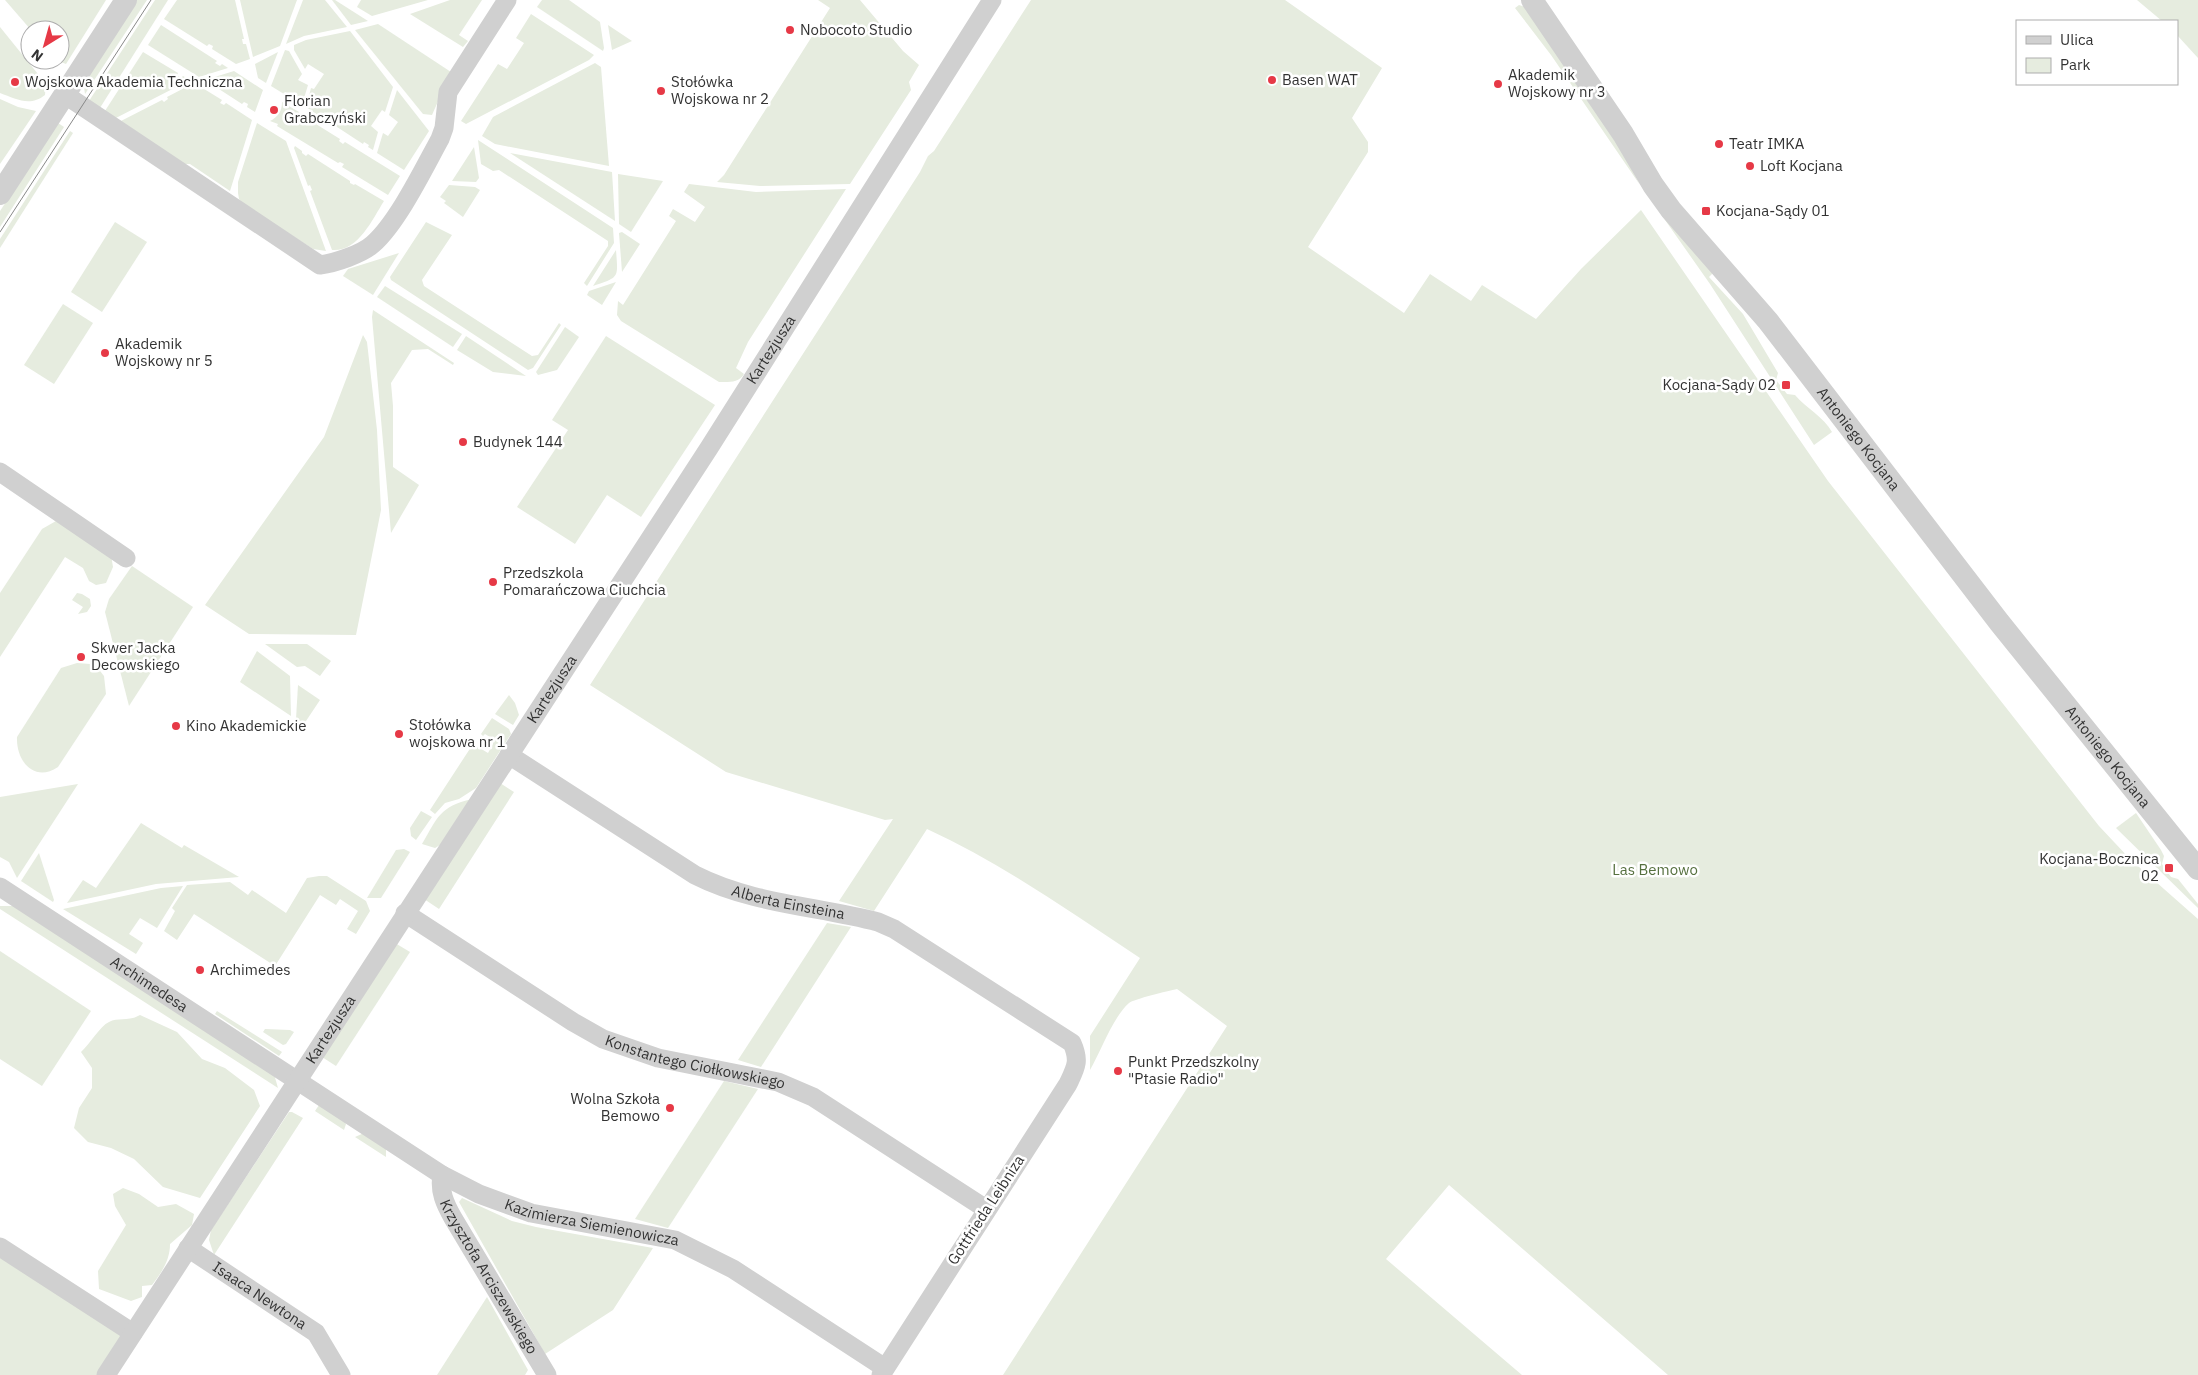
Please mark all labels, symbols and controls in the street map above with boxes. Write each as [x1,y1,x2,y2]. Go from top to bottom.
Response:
north arrow [20,20,70,70]
place label: Nobocoto Studio [800,20,912,39]
legend [2016,20,2178,85]
marker: Nobocoto Studio [784,24,796,36]
text: Ulica [2060,30,2094,49]
text: N [28,45,47,66]
text: Park [2060,55,2090,74]
place label: Akademik Wojskowy nr 3 [1508,65,1606,101]
place label: Basen WAT [1282,70,1358,89]
place label: Wojskowa Akademia Techniczna [25,72,243,91]
place label: Stołówka Wojskowa nr 2 [671,72,769,108]
marker: Basen WAT [1266,74,1278,86]
marker: Wojskowa Akademia Techniczna [9,76,21,88]
marker: Akademik Wojskowy nr 3 [1492,78,1504,90]
marker: Stołówka Wojskowa nr 2 [655,85,667,97]
place label: Florian Grabczyński [284,91,366,127]
marker: Florian Grabczyński [268,104,280,116]
place label: Teatr IMKA [1729,134,1805,153]
marker: Teatr IMKA [1713,138,1725,150]
place label: Loft Kocjana [1760,156,1843,175]
marker: Loft Kocjana [1744,160,1756,172]
place label: Kocjana-Sądy 01 [1716,201,1829,220]
marker: Kocjana-Sądy 01 [1700,205,1712,217]
street label: Kartezjusza [742,312,799,387]
place label: Akademik Wojskowy nr 5 [115,334,213,370]
marker: Akademik Wojskowy nr 5 [99,347,111,359]
place label: Kocjana-Sądy 02 [1663,375,1776,394]
marker: Kocjana-Sądy 02 [1780,379,1792,391]
street label: Antoniego Kocjana [1813,383,1905,494]
place label: Budynek 144 [473,432,563,451]
marker: Budynek 144 [457,436,469,448]
place label: Przedszkola Pomarańczowa Ciuchcia [503,563,666,599]
marker: Przedszkola Pomarańczowa Ciuchcia [487,576,499,588]
place label: Skwer Jacka Decowskiego [91,638,180,674]
marker: Skwer Jacka Decowskiego [75,651,87,663]
street label: Kartezjusza [522,651,581,727]
street label: Antoniego Kocjana [2061,702,2155,811]
place label: Stołówka wojskowa nr 1 [409,715,505,751]
place label: Kino Akademickie [186,716,306,735]
marker: Kino Akademickie [170,720,182,732]
marker: Stołówka wojskowa nr 1 [393,728,405,740]
place label: Kocjana-Bocznica 02 [2039,849,2159,885]
park label: Las Bemowo [1612,860,1698,879]
marker: Kocjana-Bocznica 02 [2163,862,2175,874]
street label: Alberta Einsteina [729,881,846,923]
street label: Archimedesa [107,952,192,1016]
place label: Archimedes [210,960,290,979]
marker: Archimedes [194,964,206,976]
street label: Kartezjusza [301,992,359,1067]
street label: Konstantego Ciołkowskiego [603,1030,789,1093]
place label: Punkt Przedszkolny "Ptasie Radio" [1128,1052,1260,1088]
marker: Punkt Przedszkolny "Ptasie Radio" [1112,1065,1124,1077]
place label: Wolna Szkoła Bemowo [570,1089,660,1125]
marker: Wolna Szkoła Bemowo [664,1102,676,1114]
street label: Gottfrieda Leibniza [943,1151,1028,1268]
street label: Kazimierza Siemienowicza [502,1194,681,1250]
street label: Krzysztofa Arciszewskiego [436,1196,542,1357]
street label: Isaaca Newtona [209,1257,311,1333]

